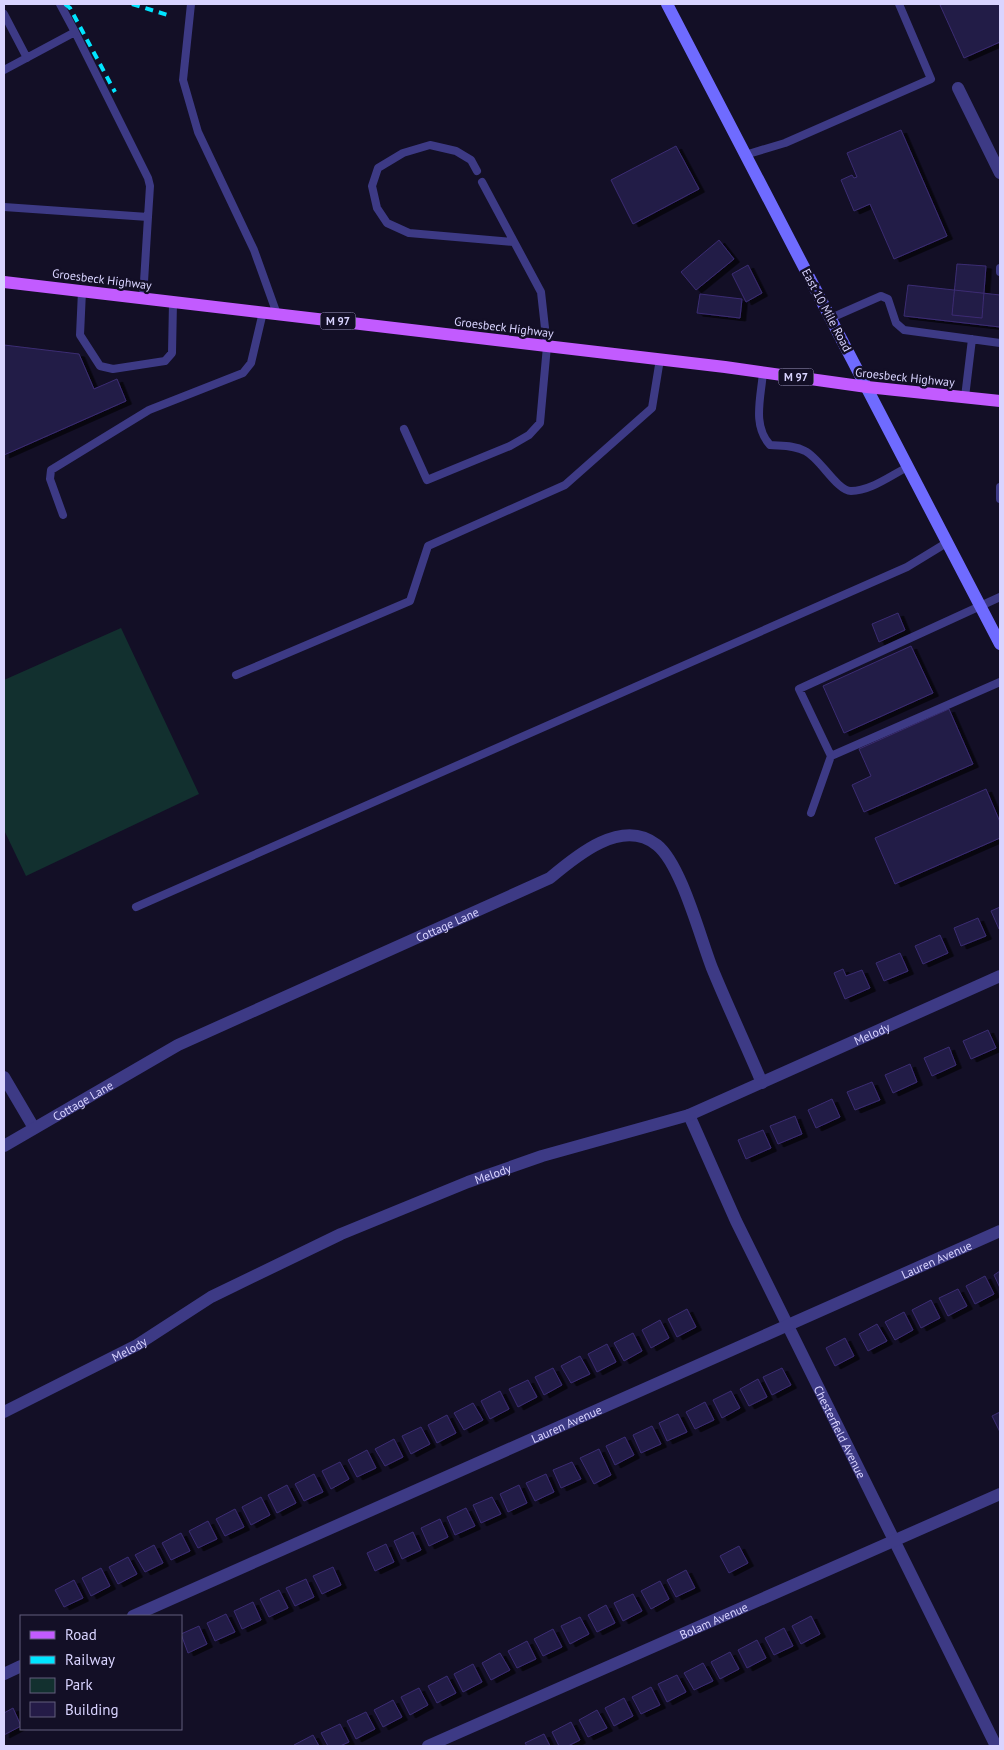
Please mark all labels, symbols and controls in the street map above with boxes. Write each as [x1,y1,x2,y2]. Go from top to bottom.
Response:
street label: Groesbeck Highway [51,265,153,293]
street label: East 10 Mile Road [799,266,855,354]
road number: M 97 [320,312,356,330]
street label: Groesbeck Highway [453,313,555,341]
street label: Groesbeck Highway [854,364,956,390]
road number: M 97 [778,368,814,386]
street label: Cottage Lane [413,904,481,945]
street label: Melody [851,1019,892,1048]
street label: Cottage Lane [50,1077,116,1124]
street label: Melody [472,1160,513,1187]
street label: Lauren Avenue [899,1237,974,1281]
street label: Melody [109,1333,150,1364]
street label: Chesterfield Avenue [811,1383,870,1481]
street label: Lauren Avenue [529,1401,604,1446]
street label: Bolam Avenue [677,1599,750,1642]
legend [20,1615,182,1730]
text: Road [65,1625,97,1644]
text: Railway [65,1650,115,1669]
text: Park [65,1675,93,1694]
text: Building [65,1700,119,1719]

